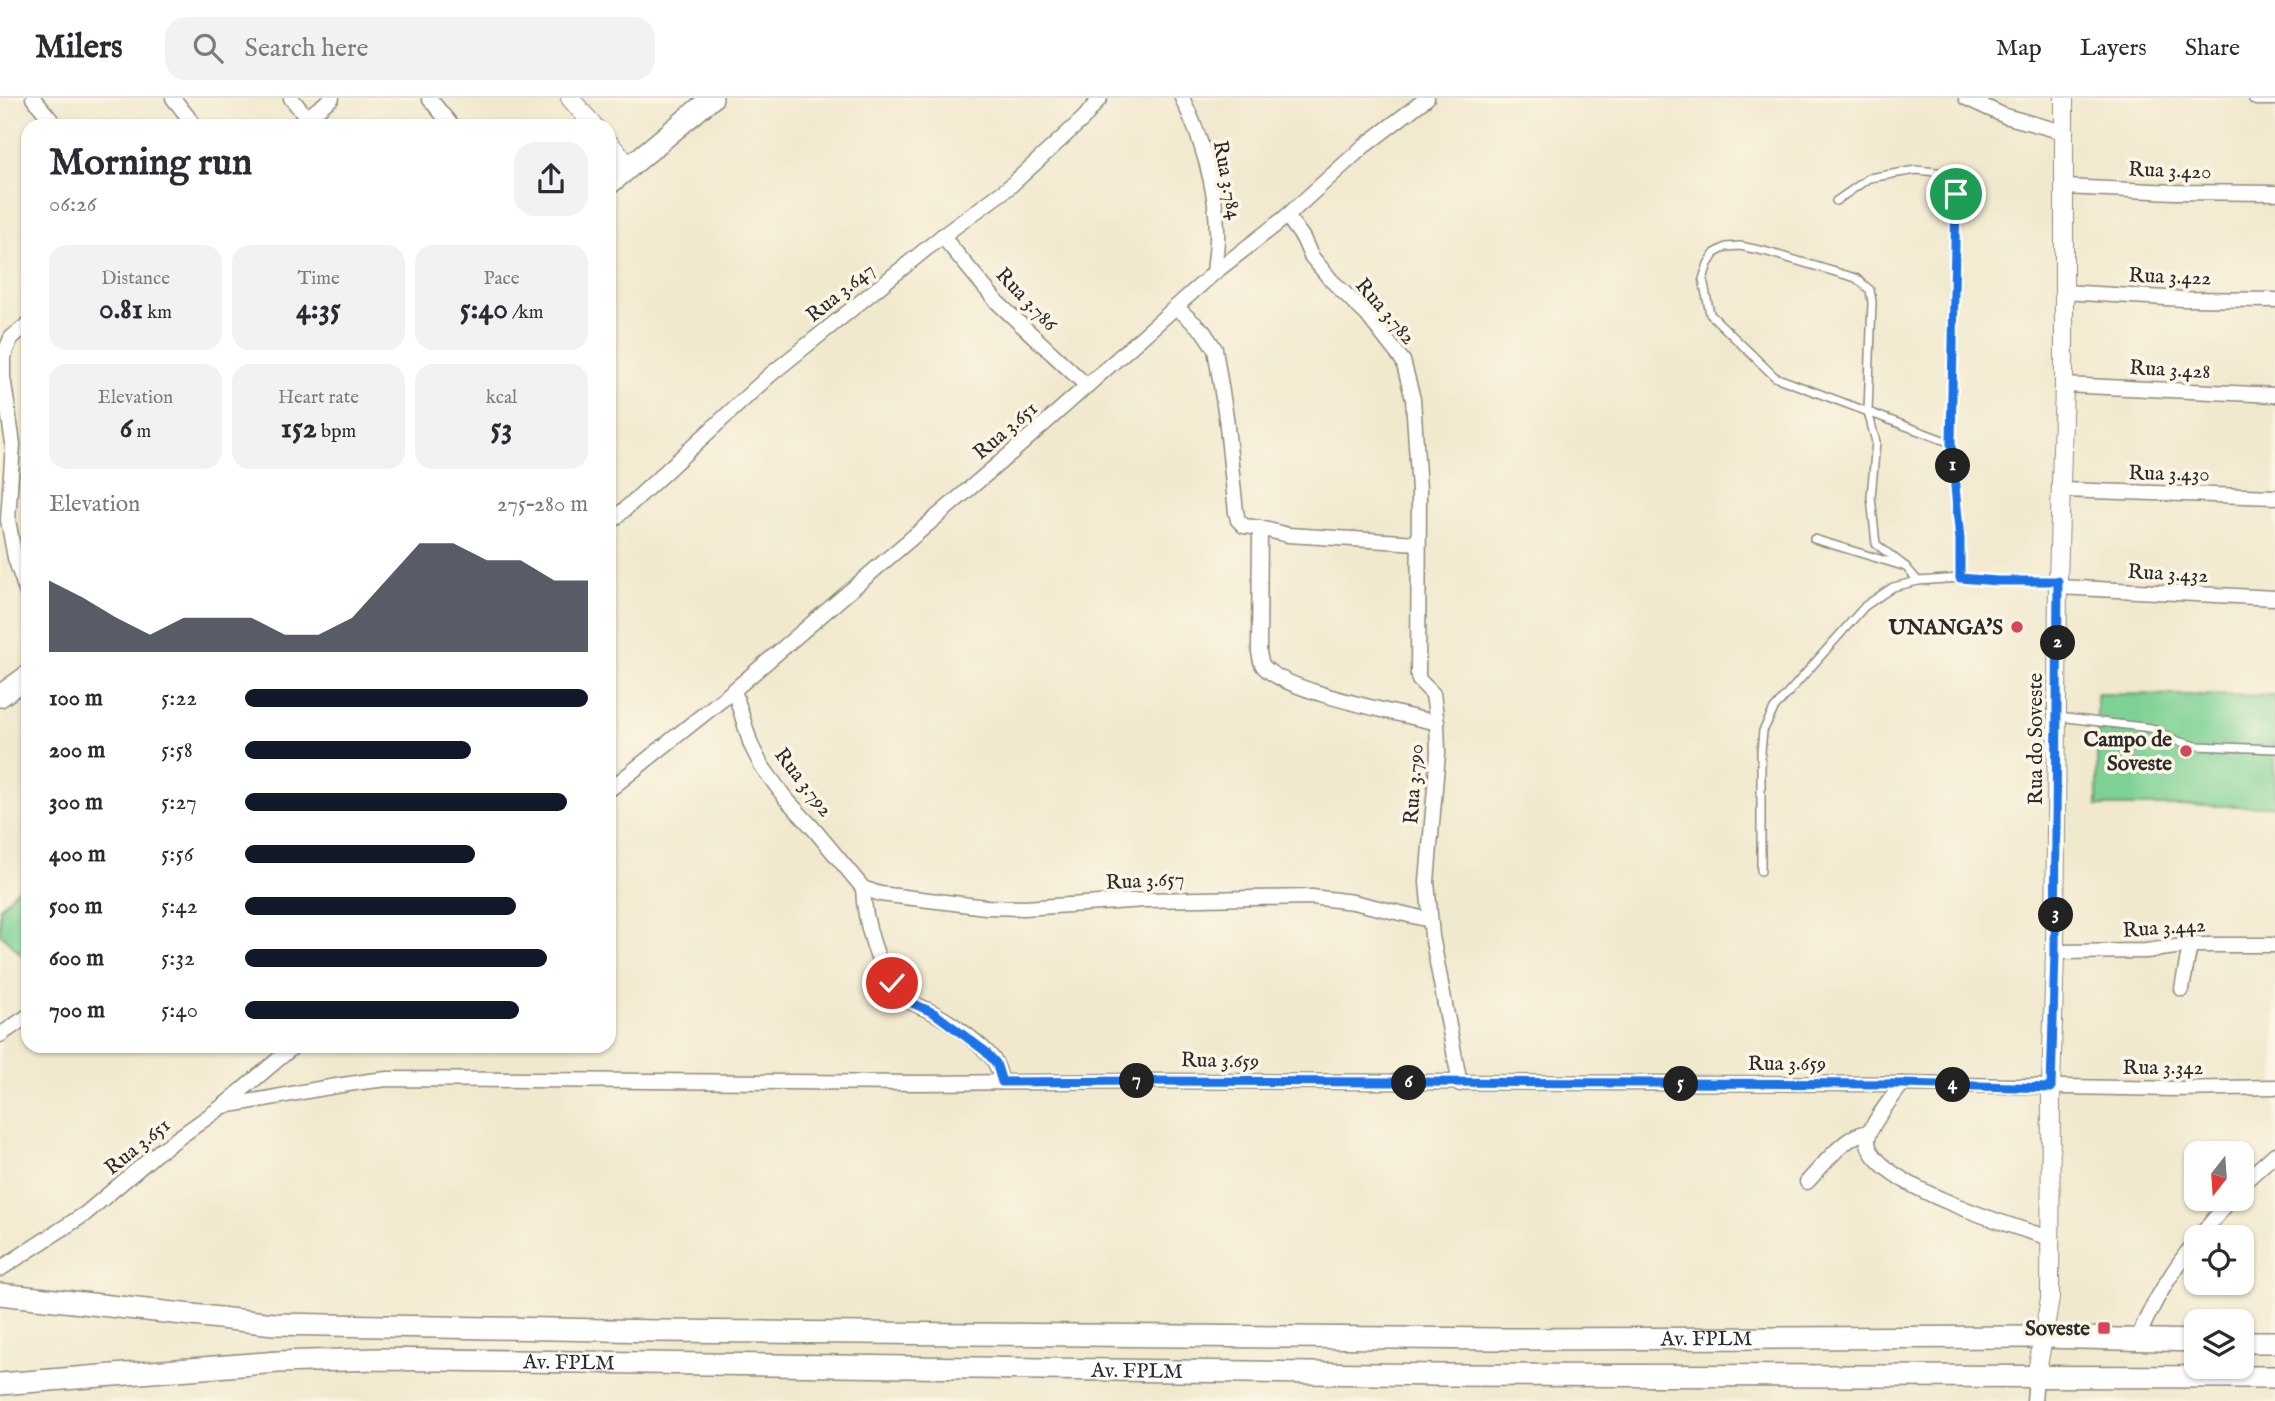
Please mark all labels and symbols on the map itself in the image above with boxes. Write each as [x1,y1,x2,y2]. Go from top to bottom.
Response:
street label: Rua 3.784 [1206,138,1248,223]
street label: Rua 3.420 [2128,157,2212,186]
pin [1926,164,1986,224]
street label: Rua 3.647 [801,257,881,329]
street label: Rua 3.786 [989,262,1064,339]
street label: Rua 3.422 [2128,263,2212,292]
street label: Rua 3.782 [1349,273,1421,351]
street label: Rua 3.428 [2129,355,2211,386]
street label: Rua 3.651 [968,396,1044,467]
pin: 1 [1936,448,1970,484]
street label: Rua 3.430 [2128,460,2210,489]
street label: Rua 3.432 [2127,559,2209,590]
place label: UNANGA'S [1888,615,2003,642]
marker: UNANGA'S [2009,619,2025,635]
pin: 2 [2040,626,2076,660]
street label: Rua do Soveste [2023,672,2050,805]
place label: Campo de Soveste [2084,727,2172,778]
street label: Rua 3.792 [767,743,838,823]
street label: Rua 3.790 [1398,743,1431,825]
marker: Campo de Soveste [2178,743,2194,759]
street label: Rua 3.657 [1105,866,1185,897]
pin: 3 [2038,898,2074,932]
street label: Rua 3.442 [2122,912,2207,945]
pin [862,953,922,1013]
street label: Rua 3.659 [1181,1047,1259,1076]
street label: Rua 3.659 [1748,1051,1826,1078]
street label: Rua 3.342 [2123,1055,2204,1082]
pin: 7 [1120,1063,1154,1098]
pin: 6 [1392,1066,1426,1100]
pin: 5 [1664,1066,1698,1102]
pin: 4 [1936,1068,1970,1102]
street label: Rua 3.651 [100,1112,176,1182]
north arrow [2184,1141,2254,1211]
place label: Soveste [2025,1316,2090,1343]
marker: Soveste [2096,1320,2112,1336]
street label: Av. FPLM [1659,1326,1752,1353]
street label: Av. FPLM [522,1349,615,1378]
street label: Av. FPLM [1090,1358,1183,1386]

